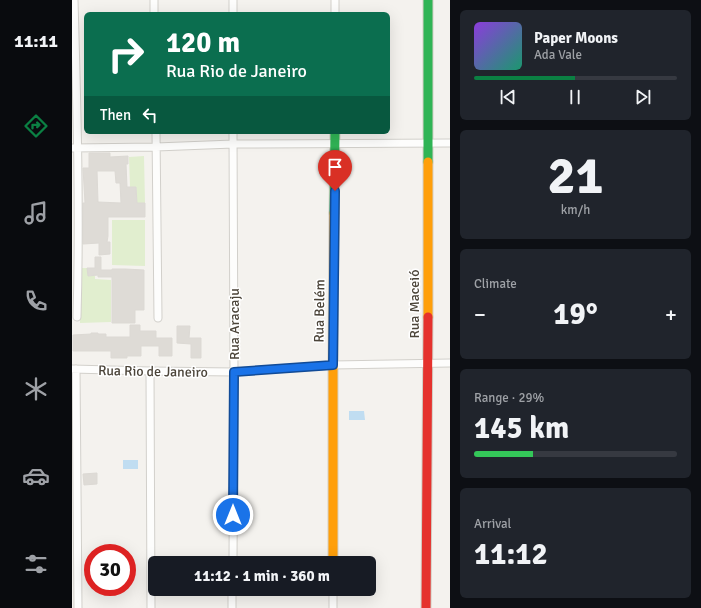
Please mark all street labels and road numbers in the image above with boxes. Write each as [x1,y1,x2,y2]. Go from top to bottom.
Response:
street label: Rua Maceió [406,270,423,338]
street label: Rua Belém [310,279,329,343]
street label: Rua Aracaju [226,288,243,360]
street label: Rua Rio de Janeiro [98,362,208,381]

